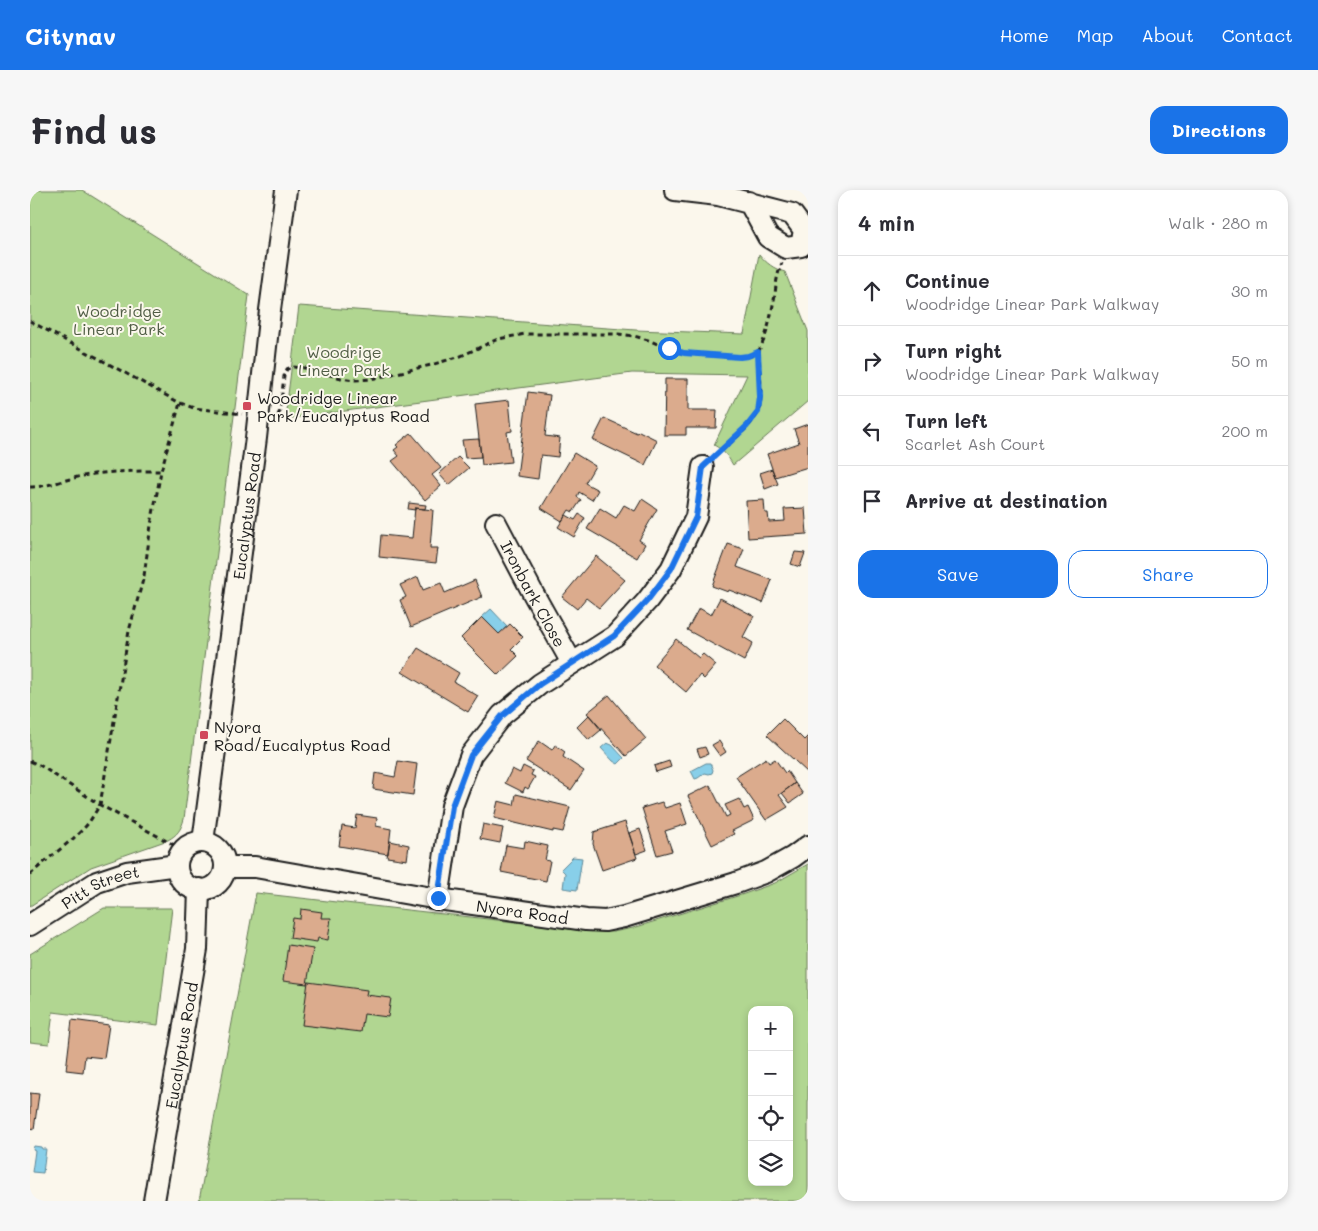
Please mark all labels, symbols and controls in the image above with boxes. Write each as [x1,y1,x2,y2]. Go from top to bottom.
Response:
text: Citynav [25,20,116,51]
text: Home [1000,23,1049,47]
text: Map [1077,23,1113,47]
text: About [1141,23,1194,47]
text: Contact [1222,23,1293,47]
button: Directions [1150,106,1288,154]
text: Find us [30,107,157,153]
text: 4 min [858,209,915,236]
text: Walk · 280 m [1168,212,1268,233]
text: Continue [905,268,990,293]
icon: ahead [858,277,886,305]
text: 30 m [1231,280,1268,301]
text: Woodridge Linear Park Walkway [905,293,1159,314]
park label: Woodridge Linear Park [73,300,165,339]
route start [658,337,681,360]
text: Turn right [905,338,1002,363]
park label: Woodrige Linear Park [298,341,390,380]
icon: right [858,347,886,375]
text: 50 m [1231,350,1268,371]
text: Woodridge Linear Park Walkway [905,363,1159,384]
place label: Woodridge Linear Park/Eucalyptus Road [257,387,430,426]
marker: Woodridge Linear Park/Eucalyptus Road [241,400,253,412]
text: Turn left [905,408,988,433]
icon: left [858,417,886,445]
text: 200 m [1221,420,1268,441]
text: Scarlet Ash Court [905,433,1045,454]
street label: Eucalyptus Road [227,451,265,581]
icon: arrive [858,487,886,515]
text: Arrive at destination [905,488,1108,513]
street label: Ironbark Close [497,537,571,650]
button: Save [858,550,1058,598]
button: Share [1068,550,1268,598]
place label: Nyora Road/Eucalyptus Road [214,716,390,755]
marker: Nyora Road/Eucalyptus Road [198,729,210,741]
street label: Pitt Street [57,860,141,913]
route end [427,887,450,910]
street label: Nyora Road [475,894,570,928]
street label: Eucalyptus Road [159,980,202,1110]
map controls [748,1006,793,1186]
button: + [748,1006,793,1051]
button: − [748,1051,793,1096]
button: locate [748,1096,793,1141]
button: layers [748,1141,793,1186]

